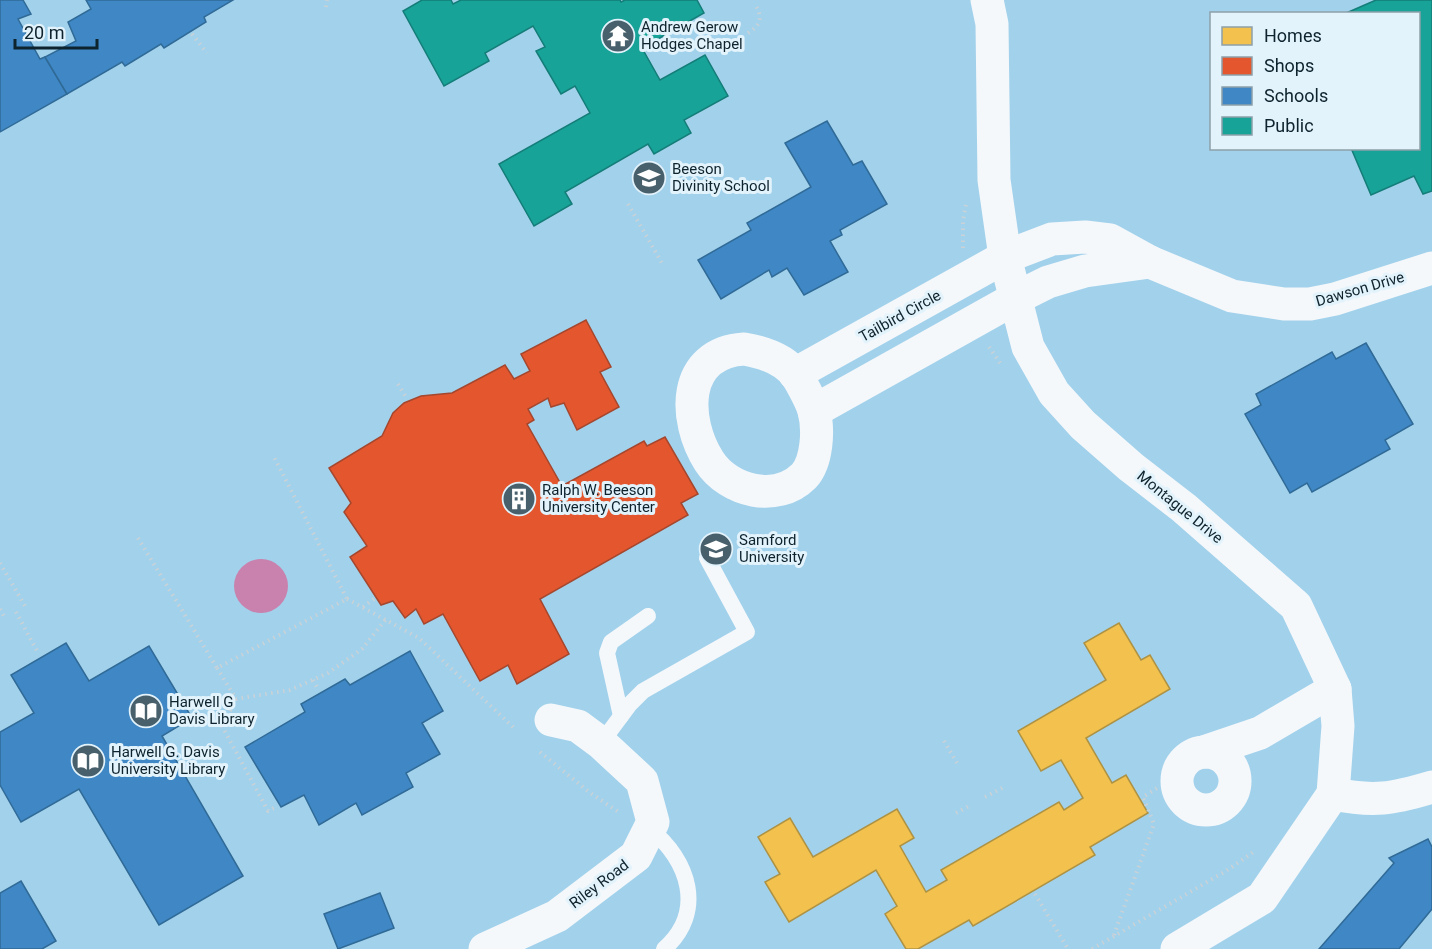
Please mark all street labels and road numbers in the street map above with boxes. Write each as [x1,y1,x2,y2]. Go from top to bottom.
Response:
street label: Dawson Drive [1314,268,1406,310]
street label: Tailbird Circle [856,286,944,346]
street label: Montague Drive [1134,467,1227,547]
street label: Riley Road [566,856,632,912]

